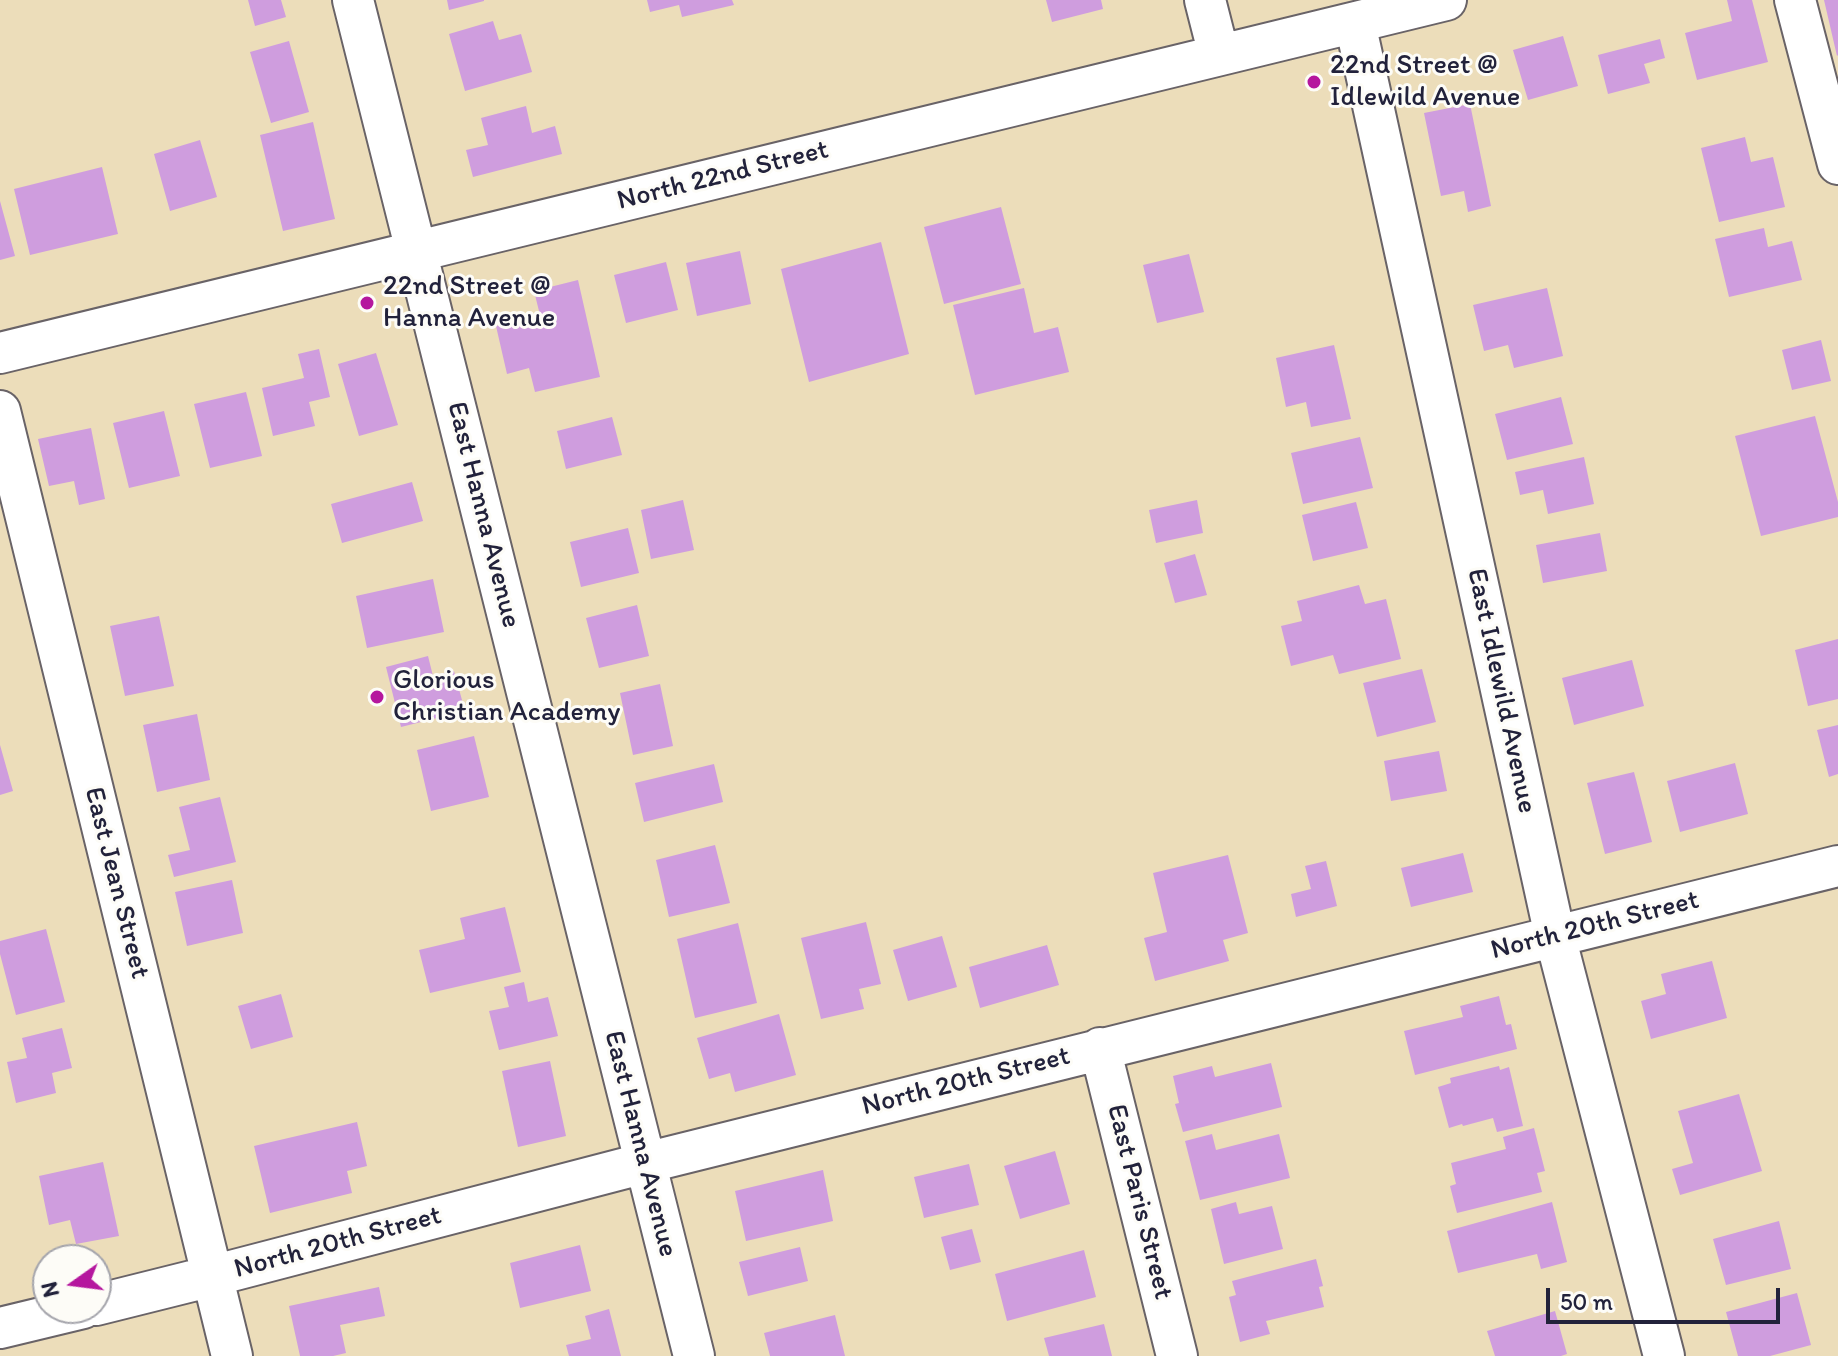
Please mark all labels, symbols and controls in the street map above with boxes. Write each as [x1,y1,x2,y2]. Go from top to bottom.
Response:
place label: 22nd Street @ Idlewild Avenue [1330,49,1520,115]
marker: 22nd Street @ Idlewild Avenue [1305,73,1323,91]
street label: North 22nd Street [614,134,832,218]
place label: 22nd Street @ Hanna Avenue [383,270,555,336]
marker: 22nd Street @ Hanna Avenue [358,294,376,312]
street label: East Hanna Avenue [439,399,527,631]
street label: East Idlewild Avenue [1459,566,1543,816]
place label: Glorious Christian Academy [393,664,620,730]
marker: Glorious Christian Academy [368,688,386,706]
street label: East Jean Street [76,784,156,982]
street label: North 20th Street [1488,884,1702,968]
street label: East Hanna Avenue [596,1028,684,1260]
street label: North 20th Street [859,1040,1073,1124]
street label: East Paris Street [1099,1101,1179,1303]
street label: North 20th Street [231,1199,445,1287]
north arrow [32,1244,112,1324]
scale bar [1550,1272,1784,1322]
text: N [35,1279,65,1300]
text: 50 m [1560,1287,1613,1316]

